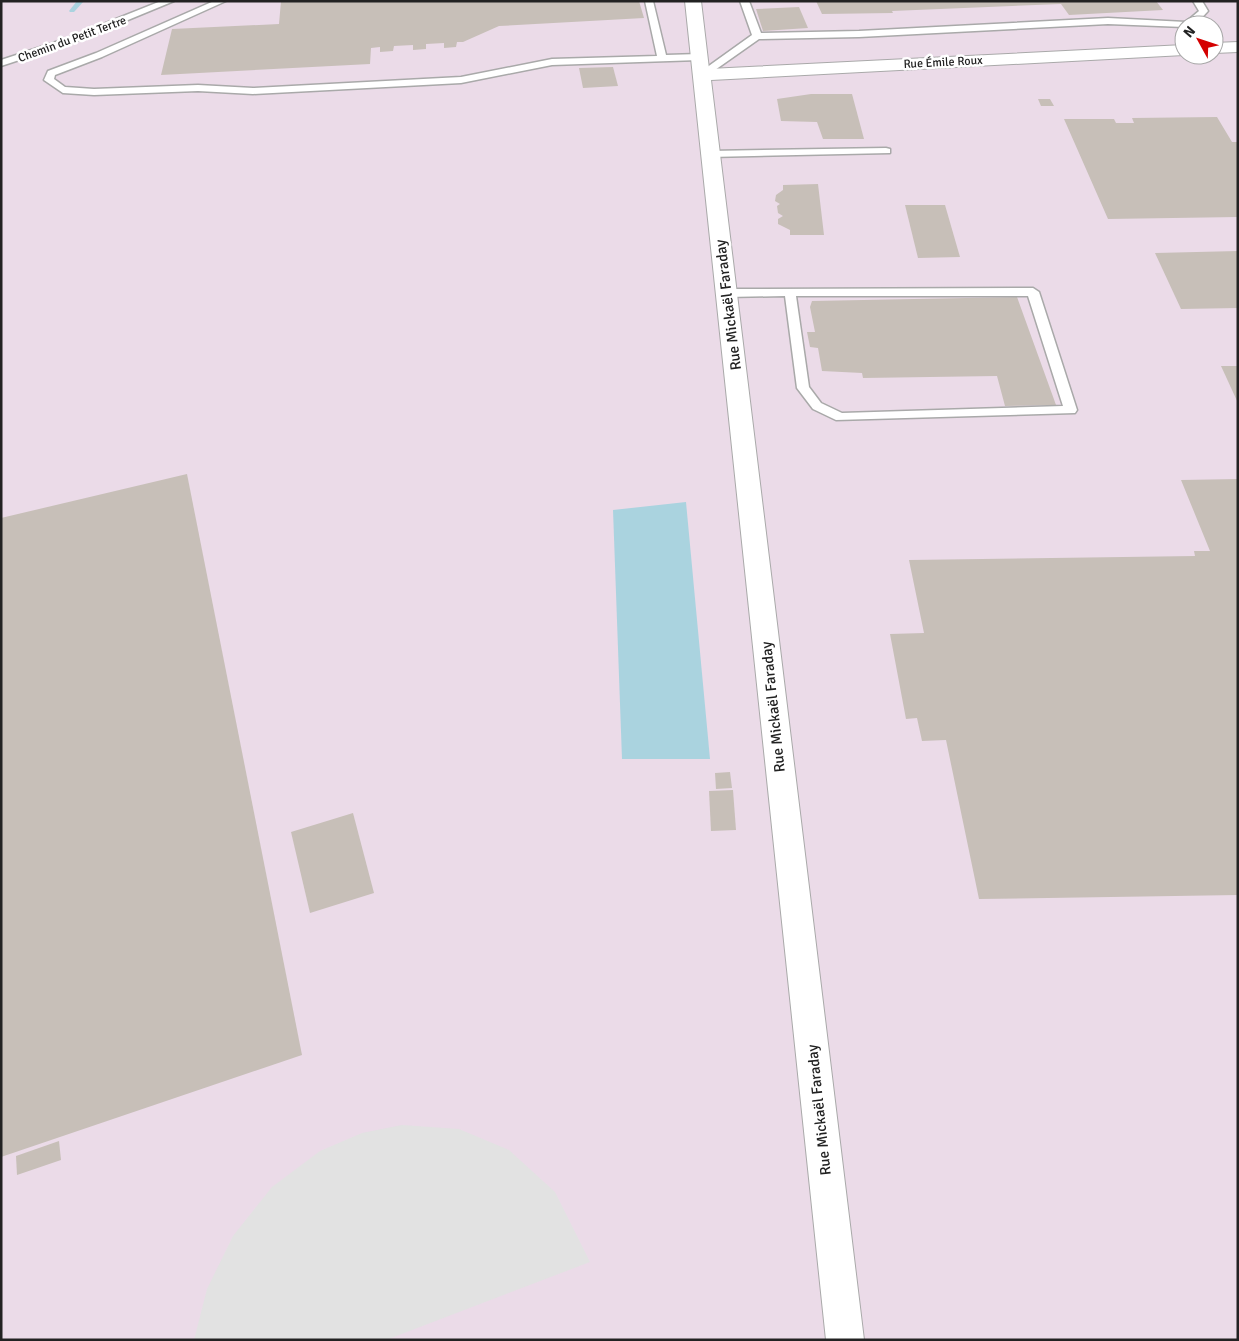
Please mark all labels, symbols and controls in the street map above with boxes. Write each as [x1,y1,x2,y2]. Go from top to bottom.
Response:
street label: Chemin du Petit Tertre [16,13,128,66]
north arrow [1174,15,1224,65]
text: N [1180,23,1199,41]
street label: Rue Émile Roux [903,53,983,72]
street label: Rue Mickaël Faraday [711,239,745,371]
street label: Rue Mickaël Faraday [757,641,789,773]
street label: Rue Mickaël Faraday [803,1044,835,1176]

